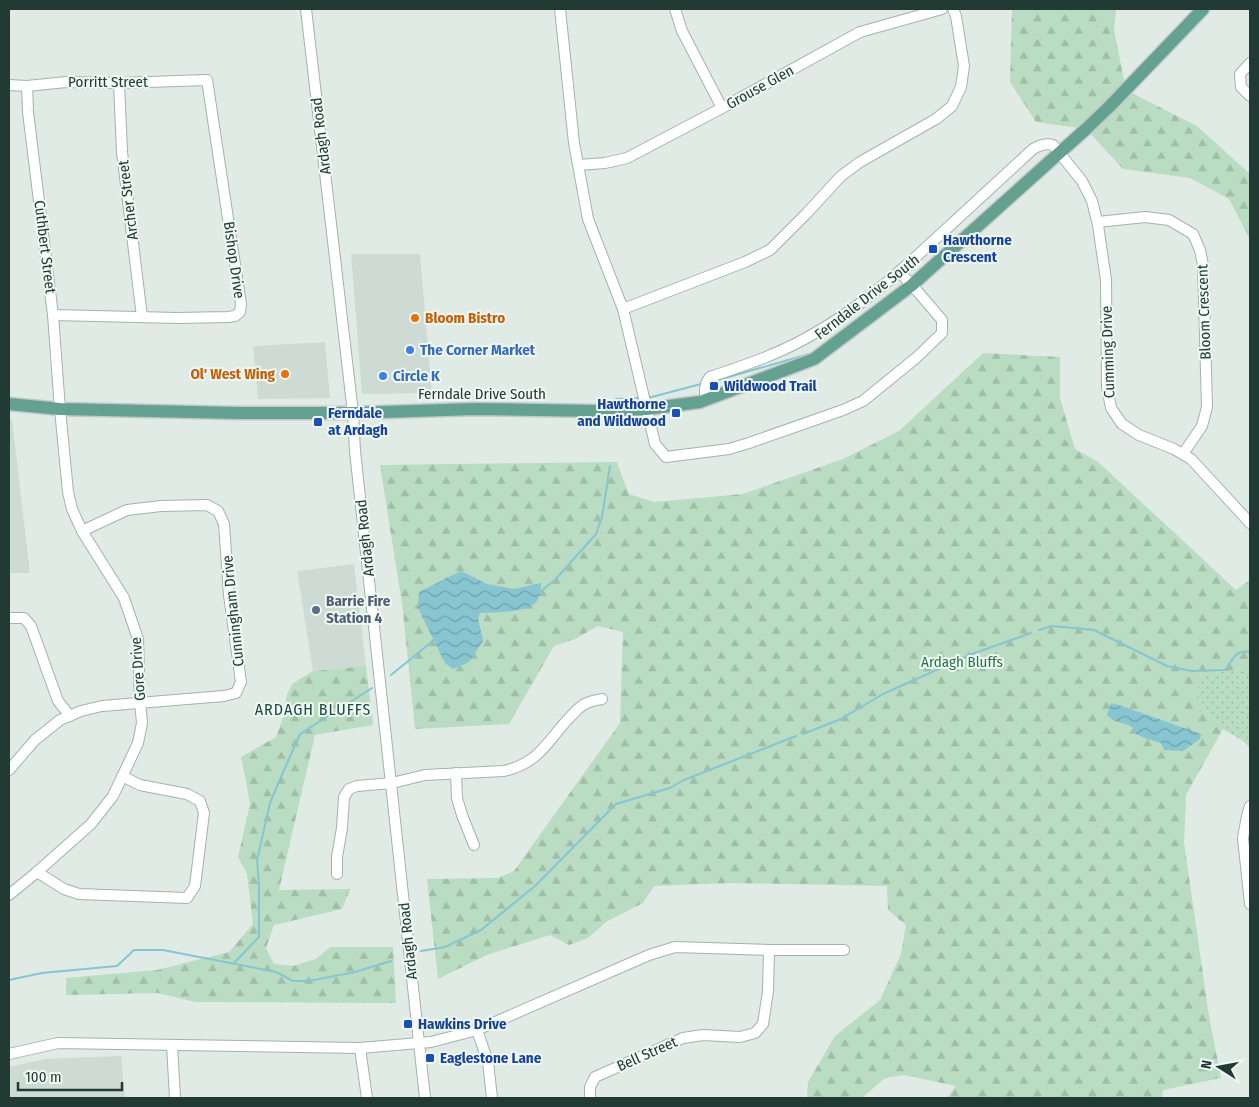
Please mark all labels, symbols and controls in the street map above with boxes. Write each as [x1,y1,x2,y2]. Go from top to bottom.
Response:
street label: Grouse Glen [723,61,797,113]
street label: Porritt Street [68,73,148,91]
street label: Ardagh Road [307,96,335,176]
street label: Archer Street [114,159,142,241]
street label: Cuthbert Street [30,199,60,295]
street label: Bishop Drive [220,220,248,300]
place label: Hawthorne Crescent [943,231,1012,266]
marker: Hawthorne Crescent [927,243,939,255]
street label: Ferndale Drive South [811,251,923,343]
street label: Bloom Crescent [1193,264,1215,360]
street label: Cumming Drive [1097,306,1119,398]
place label: Bloom Bistro [425,309,505,327]
marker: Bloom Bistro [409,312,421,324]
place label: The Corner Market [420,341,536,359]
marker: The Corner Market [404,344,416,356]
place label: Ol' West Wing [190,365,276,383]
place label: Circle K [393,367,440,385]
marker: Ol' West Wing [279,368,291,380]
marker: Circle K [377,370,389,382]
place label: Wildwood Trail [724,377,818,395]
marker: Wildwood Trail [708,380,720,392]
street label: Ferndale Drive South [418,385,546,403]
place label: Hawthorne and Wildwood [577,395,666,430]
place label: Ferndale at Ardagh [328,404,388,439]
marker: Hawthorne and Wildwood [670,407,682,419]
marker: Ferndale at Ardagh [312,416,324,428]
street label: Ardagh Road [352,499,378,577]
street label: Cunningham Drive [218,554,248,668]
place label: Barrie Fire Station 4 [326,592,391,627]
marker: Barrie Fire Station 4 [310,604,322,616]
street label: Gore Drive [127,636,149,702]
park label: Ardagh Bluffs [921,653,1003,671]
district label: ARDAGH BLUFFS [255,700,371,719]
street label: Ardagh Road [395,902,421,980]
place label: Hawkins Drive [418,1015,507,1033]
marker: Hawkins Drive [402,1018,414,1030]
street label: Bell Street [614,1033,680,1075]
north arrow [1194,1042,1244,1092]
place label: Eaglestone Lane [440,1049,542,1067]
marker: Eaglestone Lane [424,1052,436,1064]
text: N [1198,1059,1216,1070]
scale bar [18,1060,121,1092]
text: 100 m [25,1068,62,1086]

